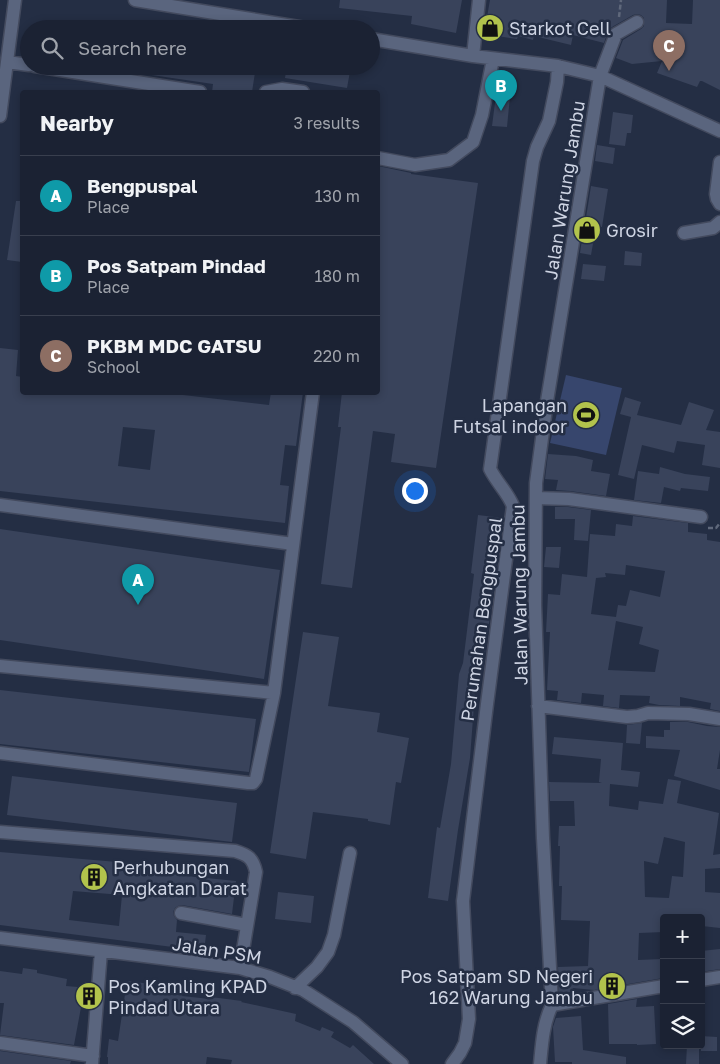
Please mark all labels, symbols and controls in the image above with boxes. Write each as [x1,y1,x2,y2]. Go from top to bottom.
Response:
shop icon: Starkot Cell [475,13,505,43]
place label: Starkot Cell [509,17,611,39]
search box [20,20,380,75]
pin: C [653,30,685,71]
icon: search [38,34,66,62]
text: Search here [78,36,187,59]
pin: B [485,70,517,111]
street label: Jalan Warung Jambu [539,99,589,281]
text: Nearby [40,110,114,136]
text: 3 results [293,113,360,133]
text: Bengpuspal [87,174,198,197]
text: A [50,186,62,206]
text: 130 m [315,186,360,206]
text: Place [87,197,130,217]
shop icon: Grosir [572,215,602,245]
place label: Grosir [606,219,658,241]
text: Pos Satpam Pindad [87,254,266,277]
text: B [50,266,62,286]
text: 180 m [314,266,360,286]
text: Place [87,277,130,297]
text: PKBM MDC GATSU [87,334,262,357]
text: C [50,346,62,366]
text: 220 m [313,346,360,366]
text: School [87,357,140,377]
place label: Lapangan Futsal indoor [453,394,567,437]
sports icon: Lapangan Futsal indoor [571,400,601,430]
your location [402,478,428,504]
street label: Jalan Warung Jambu [506,504,532,686]
street label: Perumahan Bengpuspal [456,515,506,723]
pin: A [122,564,154,605]
place label: Perhubungan Angkatan Darat [113,856,247,899]
building icon: Perhubungan Angkatan Darat [79,862,109,892]
map controls [660,914,705,1049]
button: + [660,914,705,959]
street label: Jalan PSM [171,932,263,968]
button: − [660,959,705,1004]
place label: Pos Satpam SD Negeri 162 Warung Jambu [400,965,593,1008]
building icon: Pos Satpam SD Negeri 162 Warung Jambu [597,971,627,1001]
place label: Pos Kamling KPAD Pindad Utara [108,975,267,1018]
building icon: Pos Kamling KPAD Pindad Utara [74,981,104,1011]
button: layers [660,1004,705,1049]

